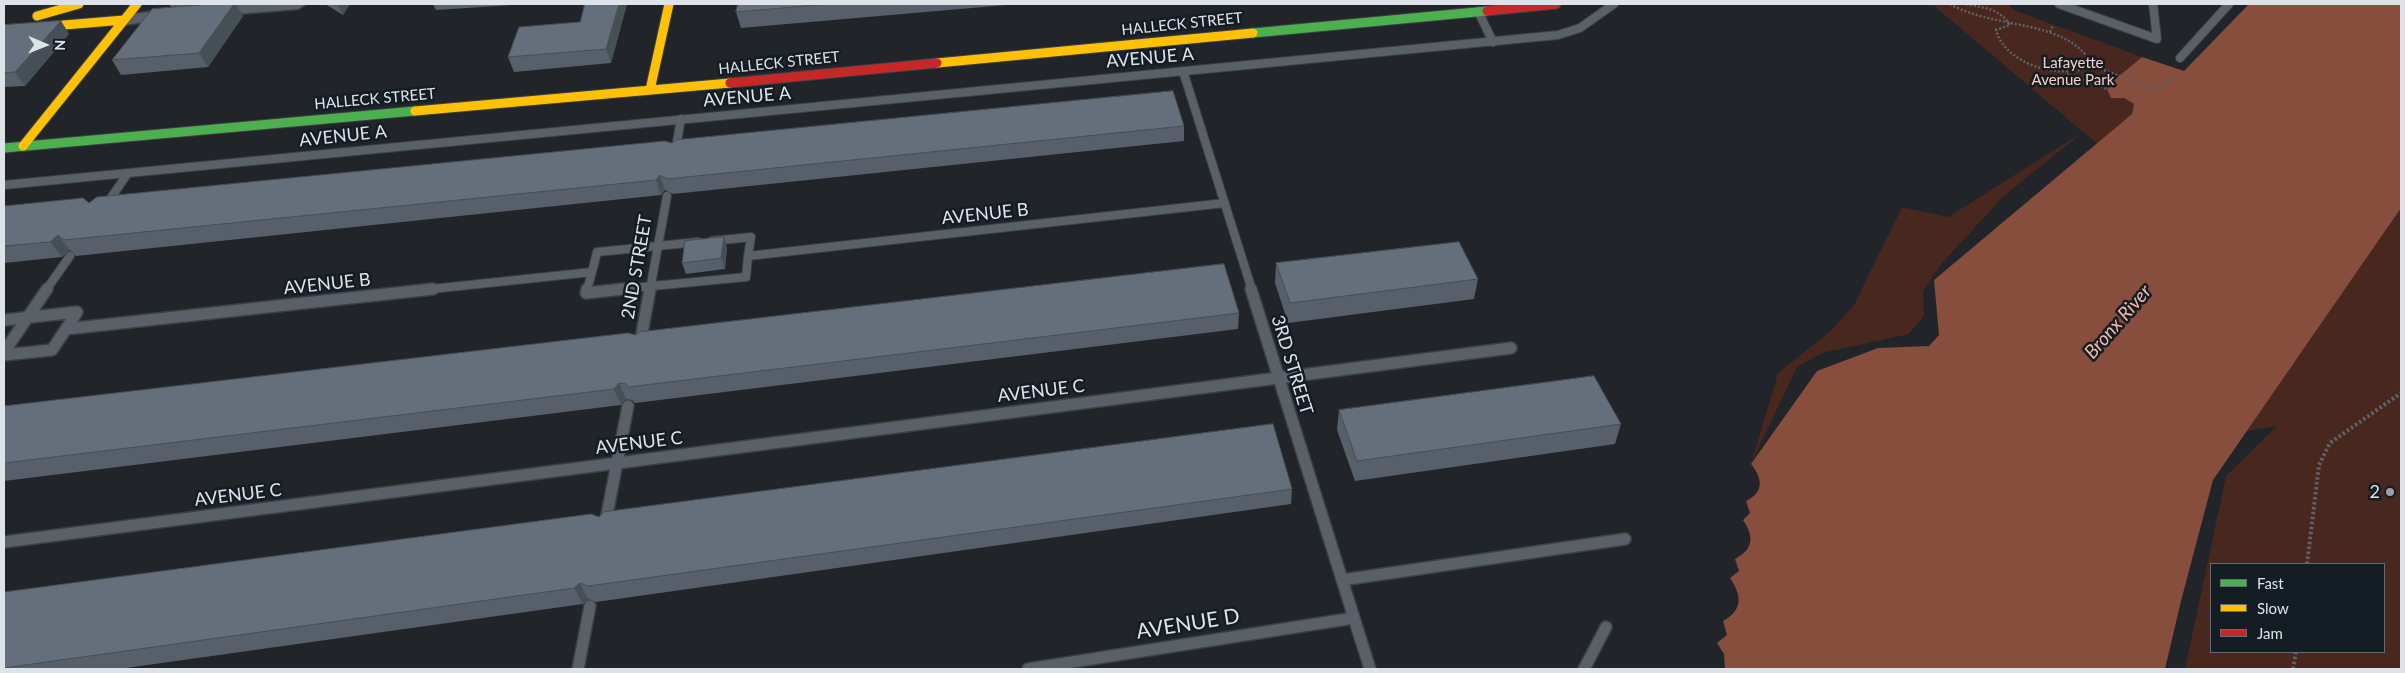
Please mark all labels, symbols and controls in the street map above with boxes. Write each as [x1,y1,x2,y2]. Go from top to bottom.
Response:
street label: HALLECK STREET [1120,9,1244,39]
north arrow [20,20,70,70]
text: N [52,40,69,51]
street label: AVENUE A [1105,43,1195,73]
street label: HALLECK STREET [717,48,841,78]
park label: Lafayette Avenue Park [2032,54,2114,89]
street label: AVENUE A [702,82,792,112]
street label: HALLECK STREET [314,85,436,113]
street label: AVENUE A [298,121,388,151]
street label: AVENUE B [940,199,1030,229]
street label: 2ND STREET [617,213,657,321]
street label: AVENUE B [282,269,372,299]
water label: Bronx River [2080,280,2156,364]
street label: 3RD STREET [1267,313,1317,417]
street label: AVENUE C [996,375,1086,407]
street label: AVENUE C [594,427,684,459]
street label: AVENUE C [193,479,283,511]
place label: 2 [2370,481,2380,503]
marker: 2 [2384,486,2396,498]
legend [2210,563,2385,653]
text: Fast [2257,574,2284,592]
text: Slow [2257,599,2289,617]
street label: AVENUE D [1134,603,1242,645]
text: Jam [2257,624,2283,642]

